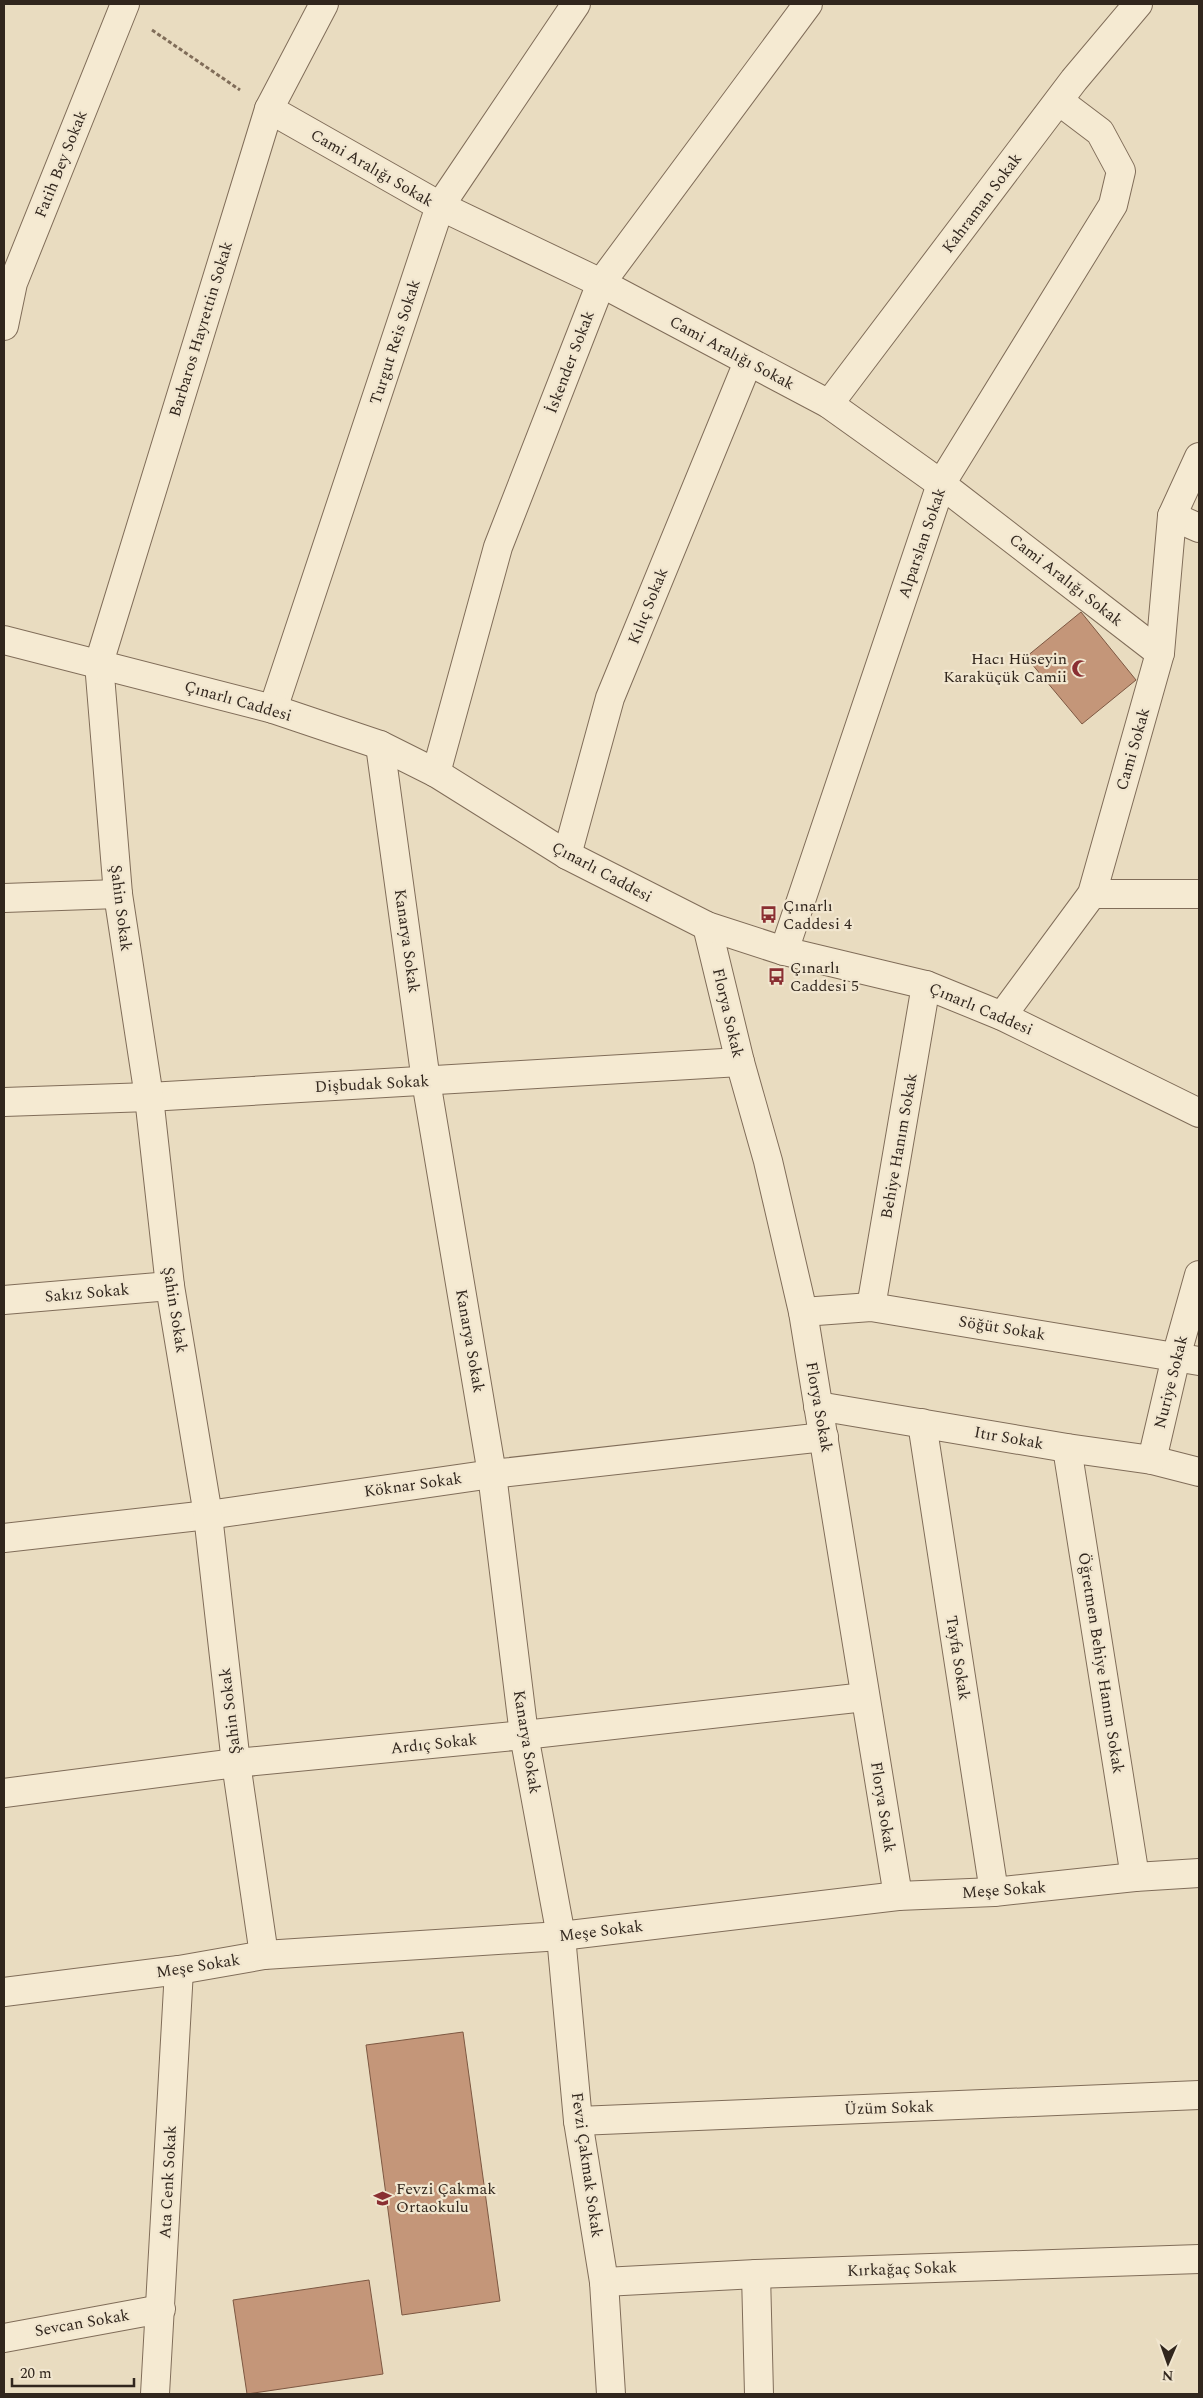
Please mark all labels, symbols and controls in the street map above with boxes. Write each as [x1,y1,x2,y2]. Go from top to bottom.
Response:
street label: Fatih Bey Sokak [28,106,94,221]
street label: Cami Aralığı Sokak [306,123,438,213]
street label: Kahraman Sokak [936,148,1028,258]
street label: Barbaros Hayrettin Sokak [163,238,239,420]
street label: Turgut Reis Sokak [363,276,427,408]
street label: İskender Sokak [539,307,601,417]
street label: Cami Aralığı Sokak [665,310,799,396]
street label: Alparslan Sokak [892,484,952,601]
street label: Cami Aralığı Sokak [1004,528,1128,632]
street label: Kılıç Sokak [622,564,674,648]
place label: Hacı Hüseyin Karaküçük Camii [943,647,1067,689]
mosque icon: Hacı Hüseyin Karaküçük Camii [1071,658,1091,678]
street label: Çınarlı Caddesi [181,674,295,728]
street label: Cami Sokak [1110,705,1156,793]
street label: Çınarlı Caddesi [547,835,657,909]
street label: Şahin Sokak [104,863,138,953]
street label: Kanarya Sokak [388,887,426,995]
place label: Çınarlı Caddesi 4 [783,894,852,936]
bus stop icon: Çınarlı Caddesi 4 [759,905,779,925]
place label: Çınarlı Caddesi 5 [790,956,859,998]
street label: Florya Sokak [706,966,750,1060]
bus stop icon: Çınarlı Caddesi 5 [766,967,786,987]
street label: Çınarlı Caddesi [925,976,1037,1042]
street label: Dişbudak Sokak [314,1069,430,1099]
street label: Behiye Hanım Sokak [874,1071,924,1221]
street label: Şahin Sokak [156,1265,194,1355]
street label: Sakız Sokak [44,1277,130,1309]
street label: Kanarya Sokak [449,1287,491,1395]
street label: Söğüt Sokak [957,1309,1047,1347]
street label: Nuriye Sokak [1148,1333,1194,1431]
street label: Florya Sokak [799,1360,839,1454]
street label: Itır Sokak [972,1420,1046,1456]
street label: Köknar Sokak [362,1466,464,1504]
street label: Öğretmen Behiye Hanım Sokak [1072,1551,1130,1776]
street label: Tayfa Sokak [939,1614,977,1702]
street label: Şahin Sokak [213,1666,247,1756]
street label: Kanarya Sokak [507,1688,547,1796]
street label: Ardıç Sokak [390,1728,478,1760]
street label: Florya Sokak [864,1760,902,1854]
street label: Meşe Sokak [961,1875,1047,1905]
street label: Meşe Sokak [558,1914,644,1948]
street label: Meşe Sokak [154,1948,242,1984]
street label: Fevzi Çakmak Sokak [565,2091,609,2239]
street label: Üzüm Sokak [844,2094,934,2122]
street label: Ata Cenk Sokak [153,2125,183,2239]
place label: Fevzi Çakmak Ortaokulu [396,2177,496,2219]
school or university icon: Fevzi Çakmak Ortaokulu [372,2188,392,2208]
street label: Kırkağaç Sokak [847,2255,957,2283]
street label: Sevcan Sokak [33,2303,131,2343]
north arrow [1143,2338,1193,2388]
scale bar [12,2356,135,2388]
text: 20 m [20,2362,52,2385]
text: N [1161,2365,1174,2386]

